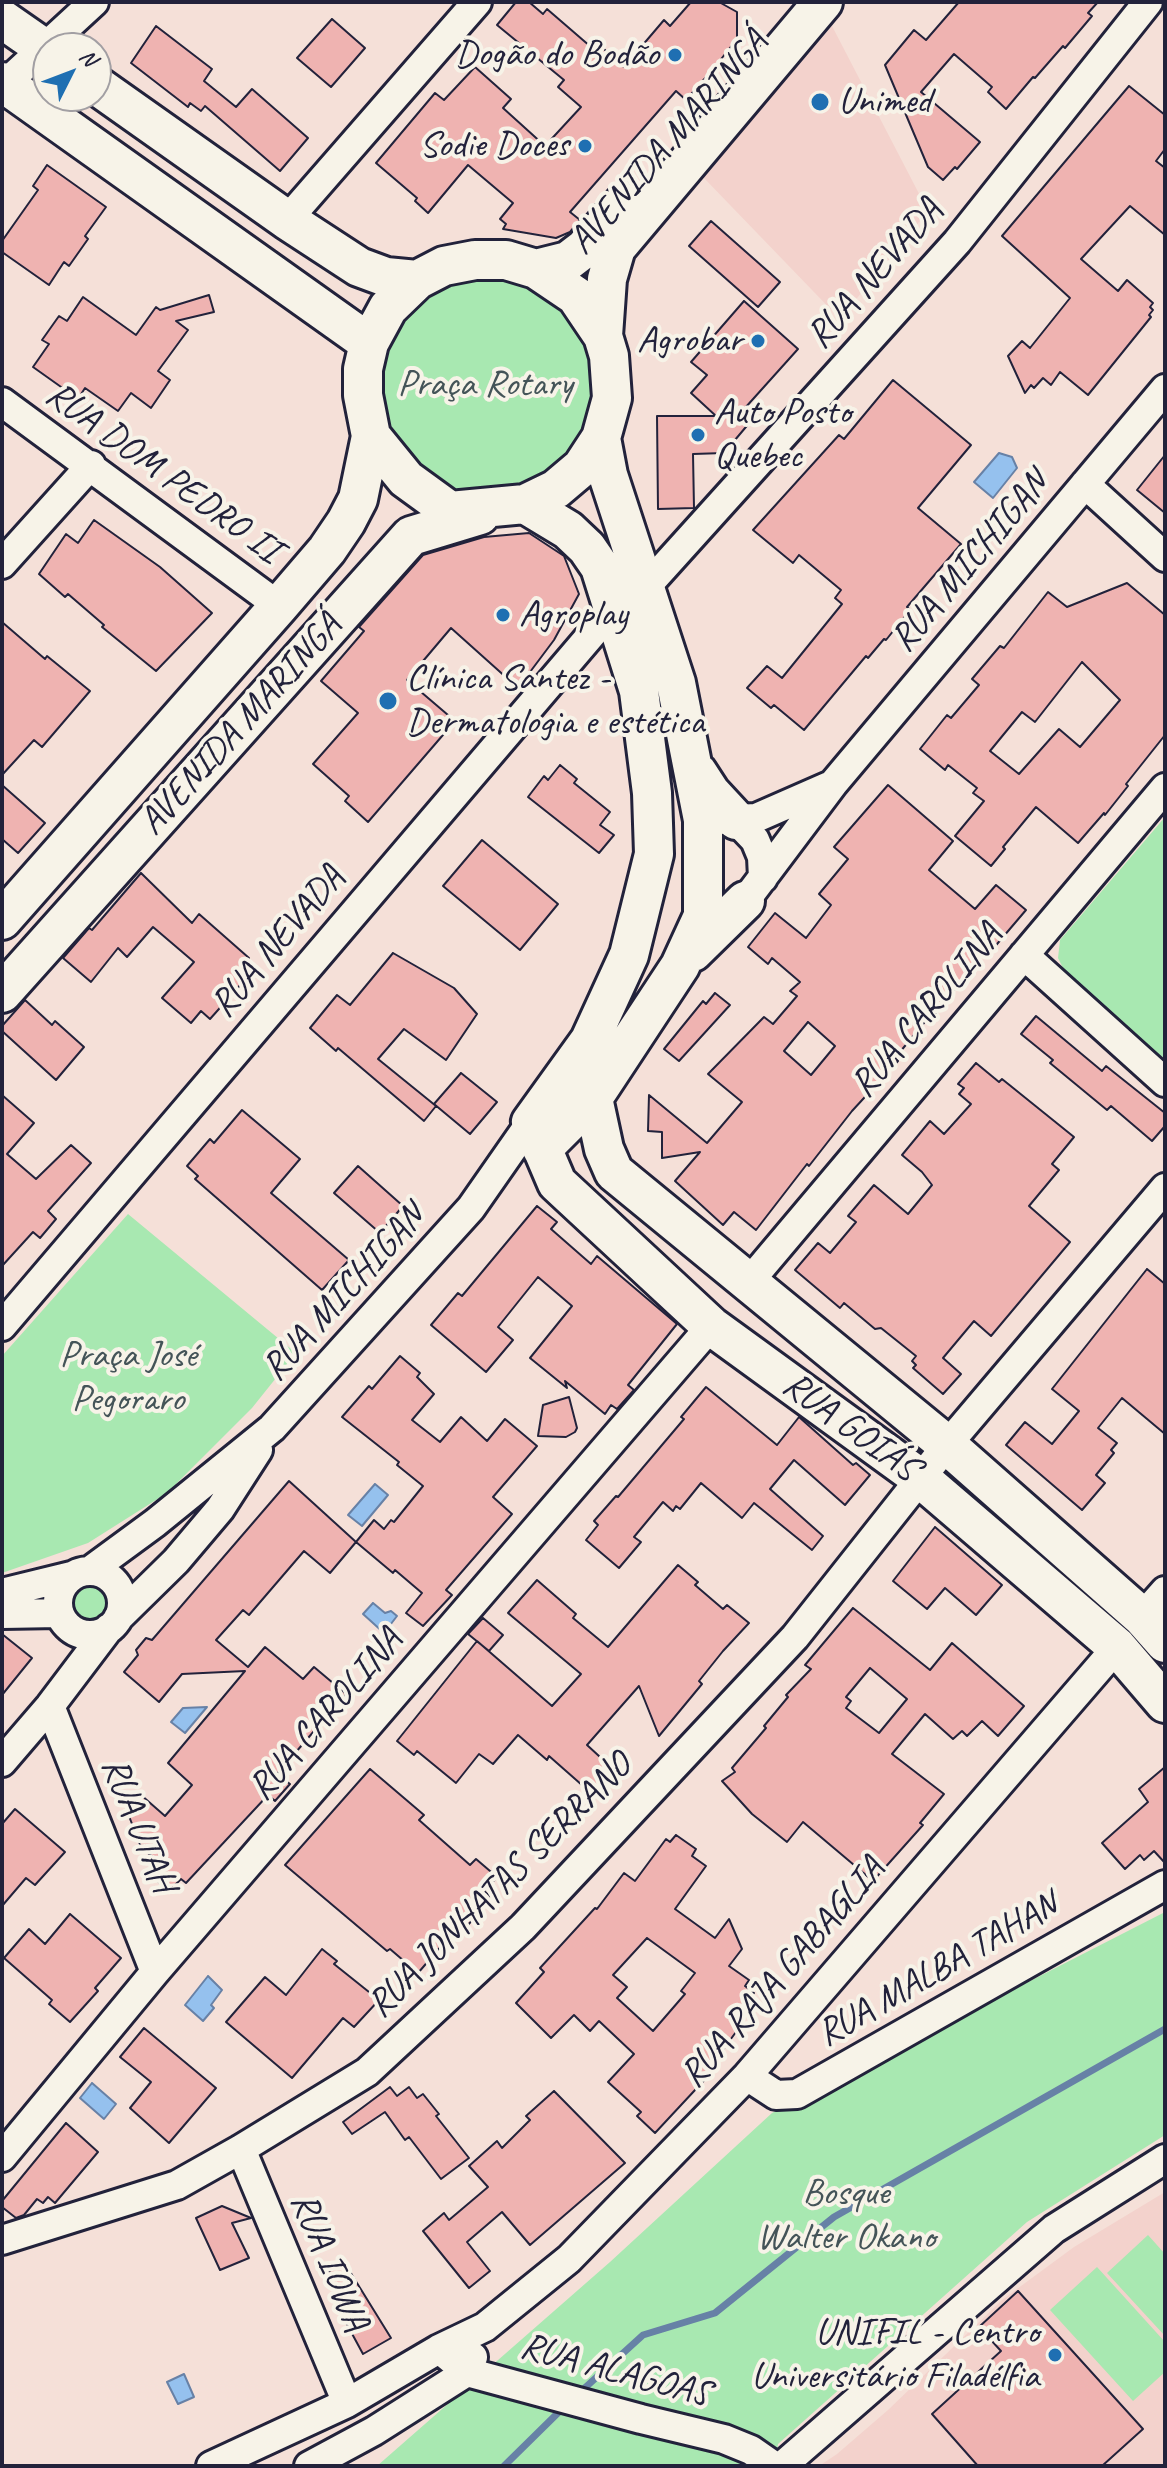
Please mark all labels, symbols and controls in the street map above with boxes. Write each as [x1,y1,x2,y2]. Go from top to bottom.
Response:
street label: AVENIDA MARINGÁ [560,22,778,264]
north arrow [32,32,112,112]
place label: Dogão do Bodão [455,32,659,78]
text: N [73,43,103,72]
marker: Dogão do Bodão [666,46,684,64]
place label: Unimed [838,79,931,125]
marker: Unimed [809,91,831,113]
place label: Sodie Doces [419,123,569,169]
marker: Sodie Doces [576,137,594,155]
street label: RUA NEVADA [797,189,953,359]
place label: Agrobar [637,318,742,364]
marker: Agrobar [749,332,767,350]
park label: Praça Rotary [398,362,572,408]
street label: RUA DOM PEDRO II [36,372,290,574]
place label: Auto Posto Quebec [714,390,851,480]
marker: Auto Posto Quebec [689,426,707,444]
street label: RUA MICHIGAN [881,462,1059,662]
place label: Agroplay [519,592,628,638]
street label: AVENIDA MARINGÁ [130,605,352,845]
marker: Agroplay [494,606,512,624]
place label: Clínica Santez - Dermatologia e estética [406,656,704,746]
marker: Clínica Santez - Dermatologia e estética [377,690,399,712]
street label: RUA NEVADA [201,857,355,1027]
street label: RUA CAROLINA [841,915,1013,1107]
street label: RUA MICHIGAN [253,1195,435,1391]
park label: Praça José Pegoraro [60,1333,196,1422]
street label: RUA GOIÁS [773,1363,927,1491]
street label: RUA CAROLINA [239,1620,413,1810]
street label: RUA JONHATAS SERRANO [358,1744,642,2028]
street label: RUA UTAH [90,1751,186,1899]
street label: RUA RAJA GABAGLIA [671,1849,895,2097]
street label: RUA MALBA TAHAN [809,1883,1067,2057]
park label: Bosque Walter Okano [757,2171,935,2260]
street label: RUA IOWA [279,2186,379,2338]
place label: UNIFIL - Centro Universitário Filadélfia [751,2310,1039,2400]
street label: RUA ALAGOAS [515,2324,715,2418]
marker: UNIFIL - Centro Universitário Filadélfia [1046,2346,1064,2364]

